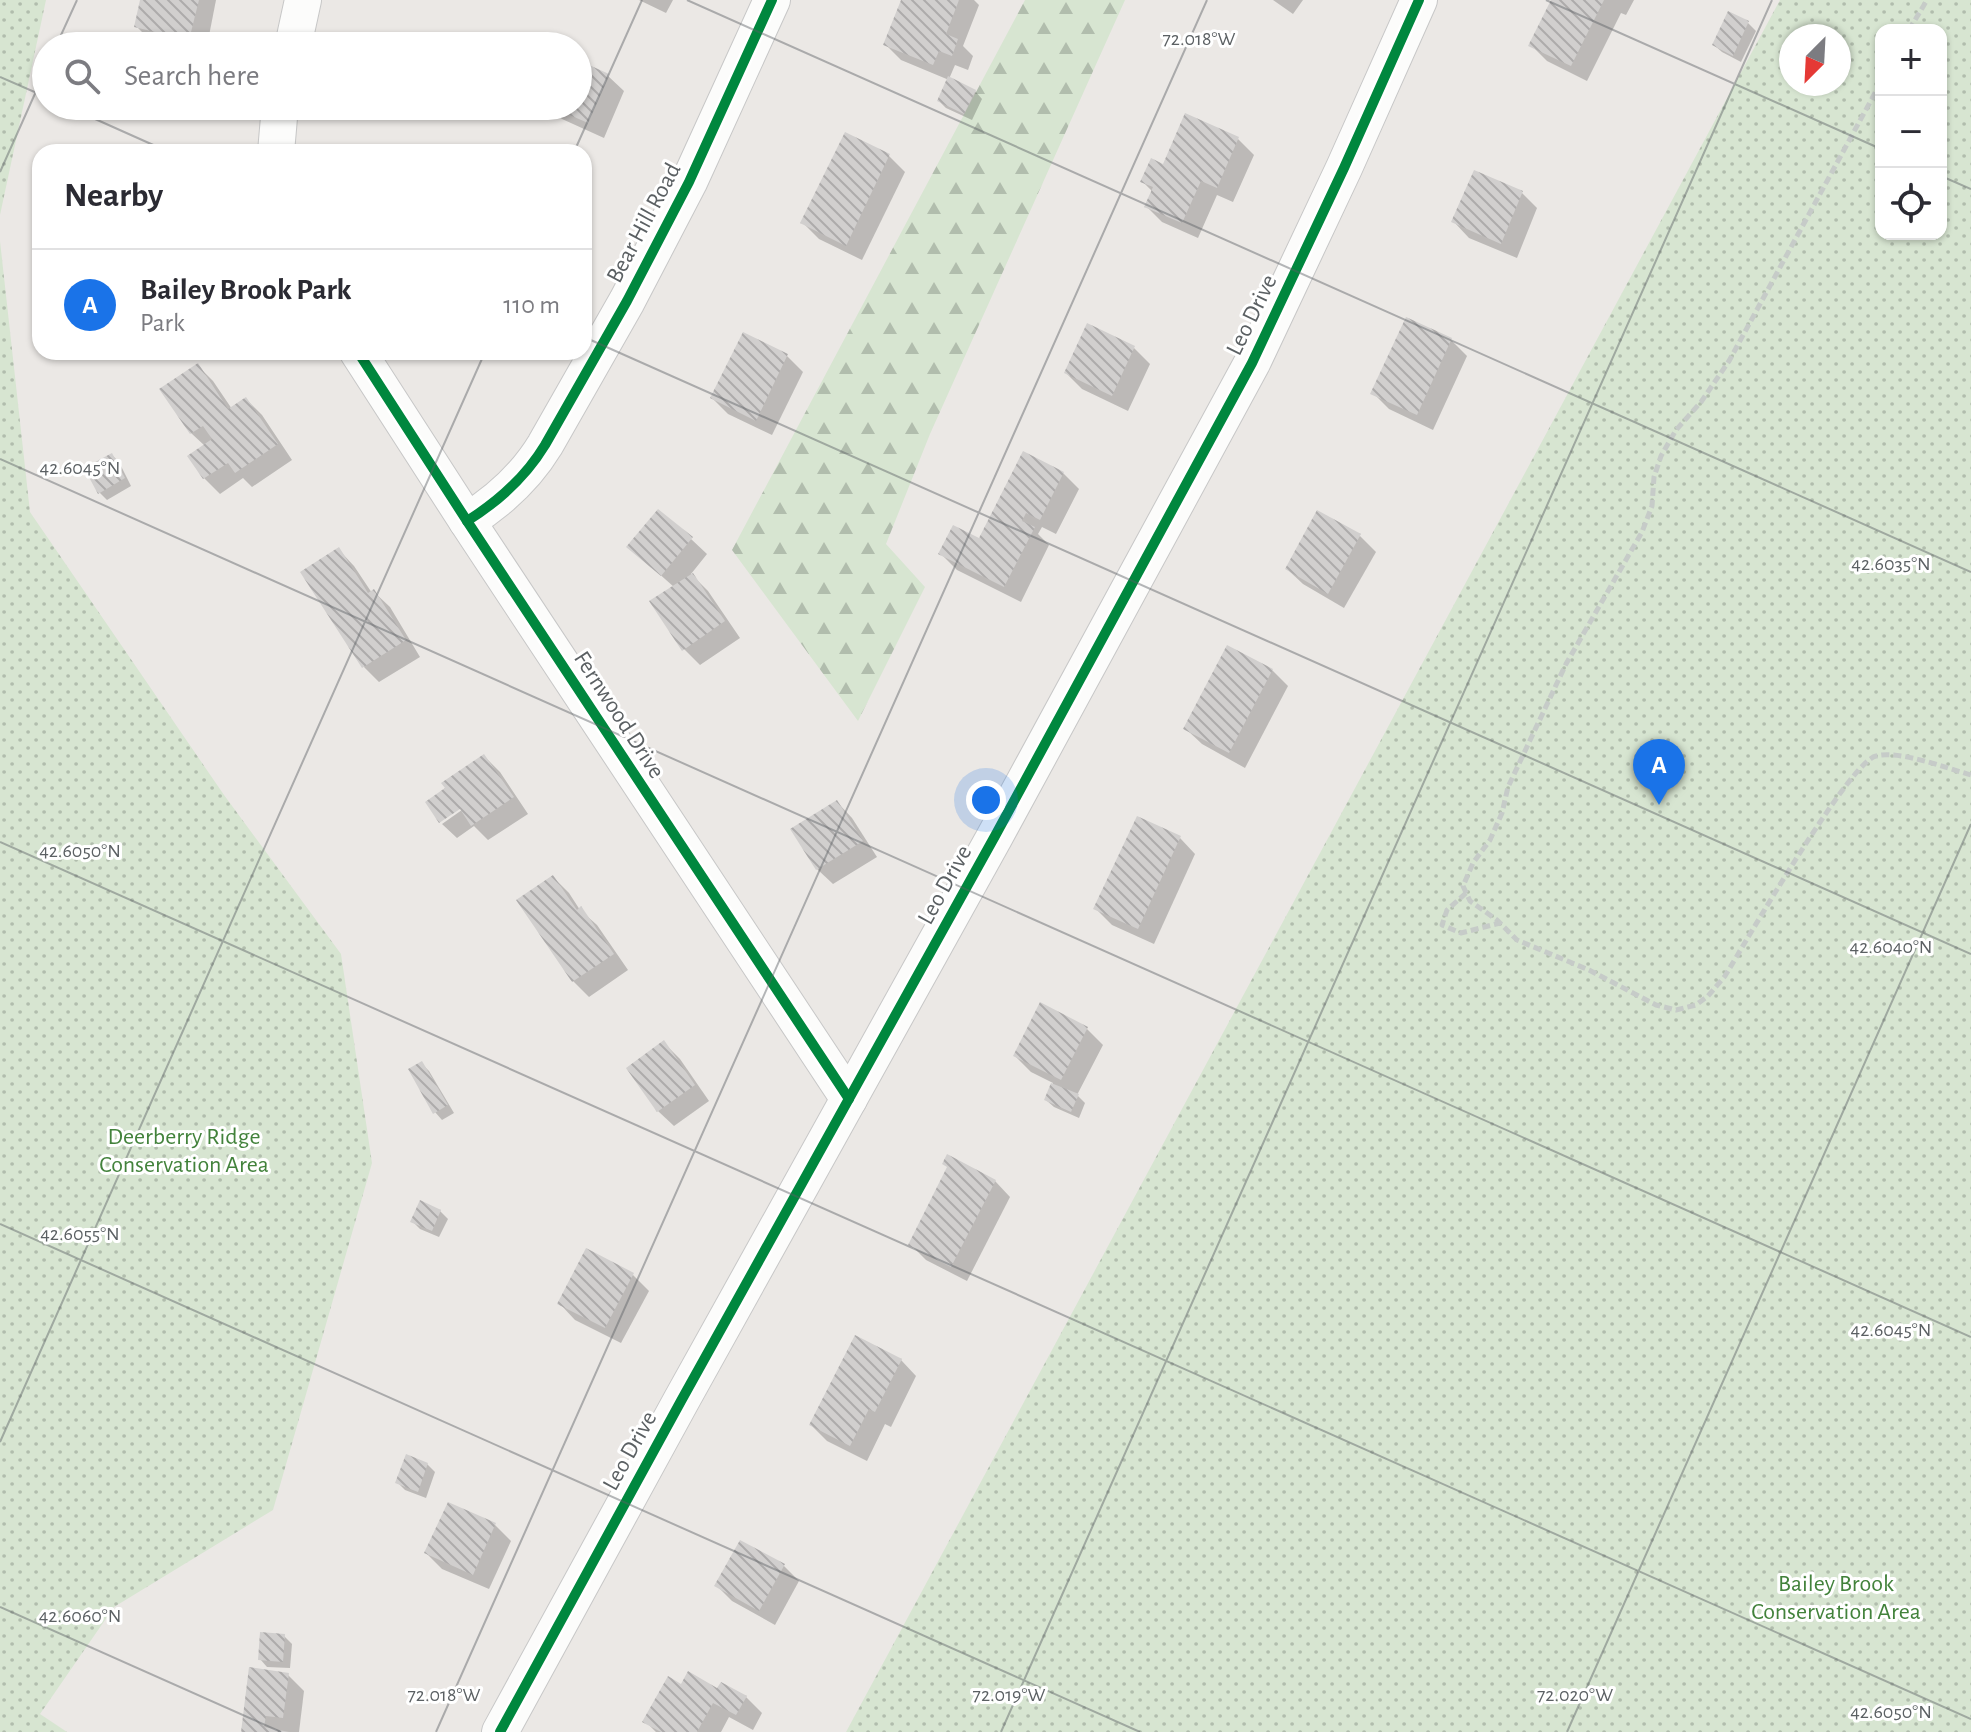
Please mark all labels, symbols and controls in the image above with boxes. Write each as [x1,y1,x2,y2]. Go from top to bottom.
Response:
north arrow [1779,24,1851,96]
map controls [1875,24,1947,240]
button: + [1875,24,1947,96]
text: 72.018°W [1163,29,1236,49]
search box [32,32,592,120]
icon: search [60,54,104,98]
text: Search here [124,61,260,91]
button: − [1875,96,1947,168]
street label: Bear Hill Road [602,159,686,287]
button: locate [1875,168,1947,240]
text: Nearby [64,179,163,213]
street label: Leo Drive [1222,271,1282,359]
text: Bailey Brook Park [140,275,351,305]
text: A [82,292,98,318]
text: 110 m [503,292,560,318]
text: Park [140,310,185,336]
text: 42.6045°N [40,458,120,478]
text: 42.6035°N [1851,554,1931,574]
street label: Fernwood Drive [569,647,669,783]
pin: A [1633,739,1685,805]
your location [966,780,1006,820]
text: 42.6050°N [39,841,121,861]
street label: Leo Drive [914,841,976,929]
text: 42.6040°N [1850,937,1932,957]
park label: Deerberry Ridge Conservation Area [99,1125,269,1177]
text: 42.6055°N [40,1224,120,1244]
text: 42.6045°N [1851,1320,1931,1340]
street label: Leo Drive [599,1407,661,1495]
park label: Bailey Brook Conservation Area [1751,1572,1921,1624]
text: 42.6060°N [39,1606,121,1626]
text: 72.018°W [408,1685,481,1705]
text: 72.019°W [973,1685,1046,1705]
text: 72.020°W [1537,1685,1613,1705]
text: 42.6050°N [1850,1702,1932,1722]

